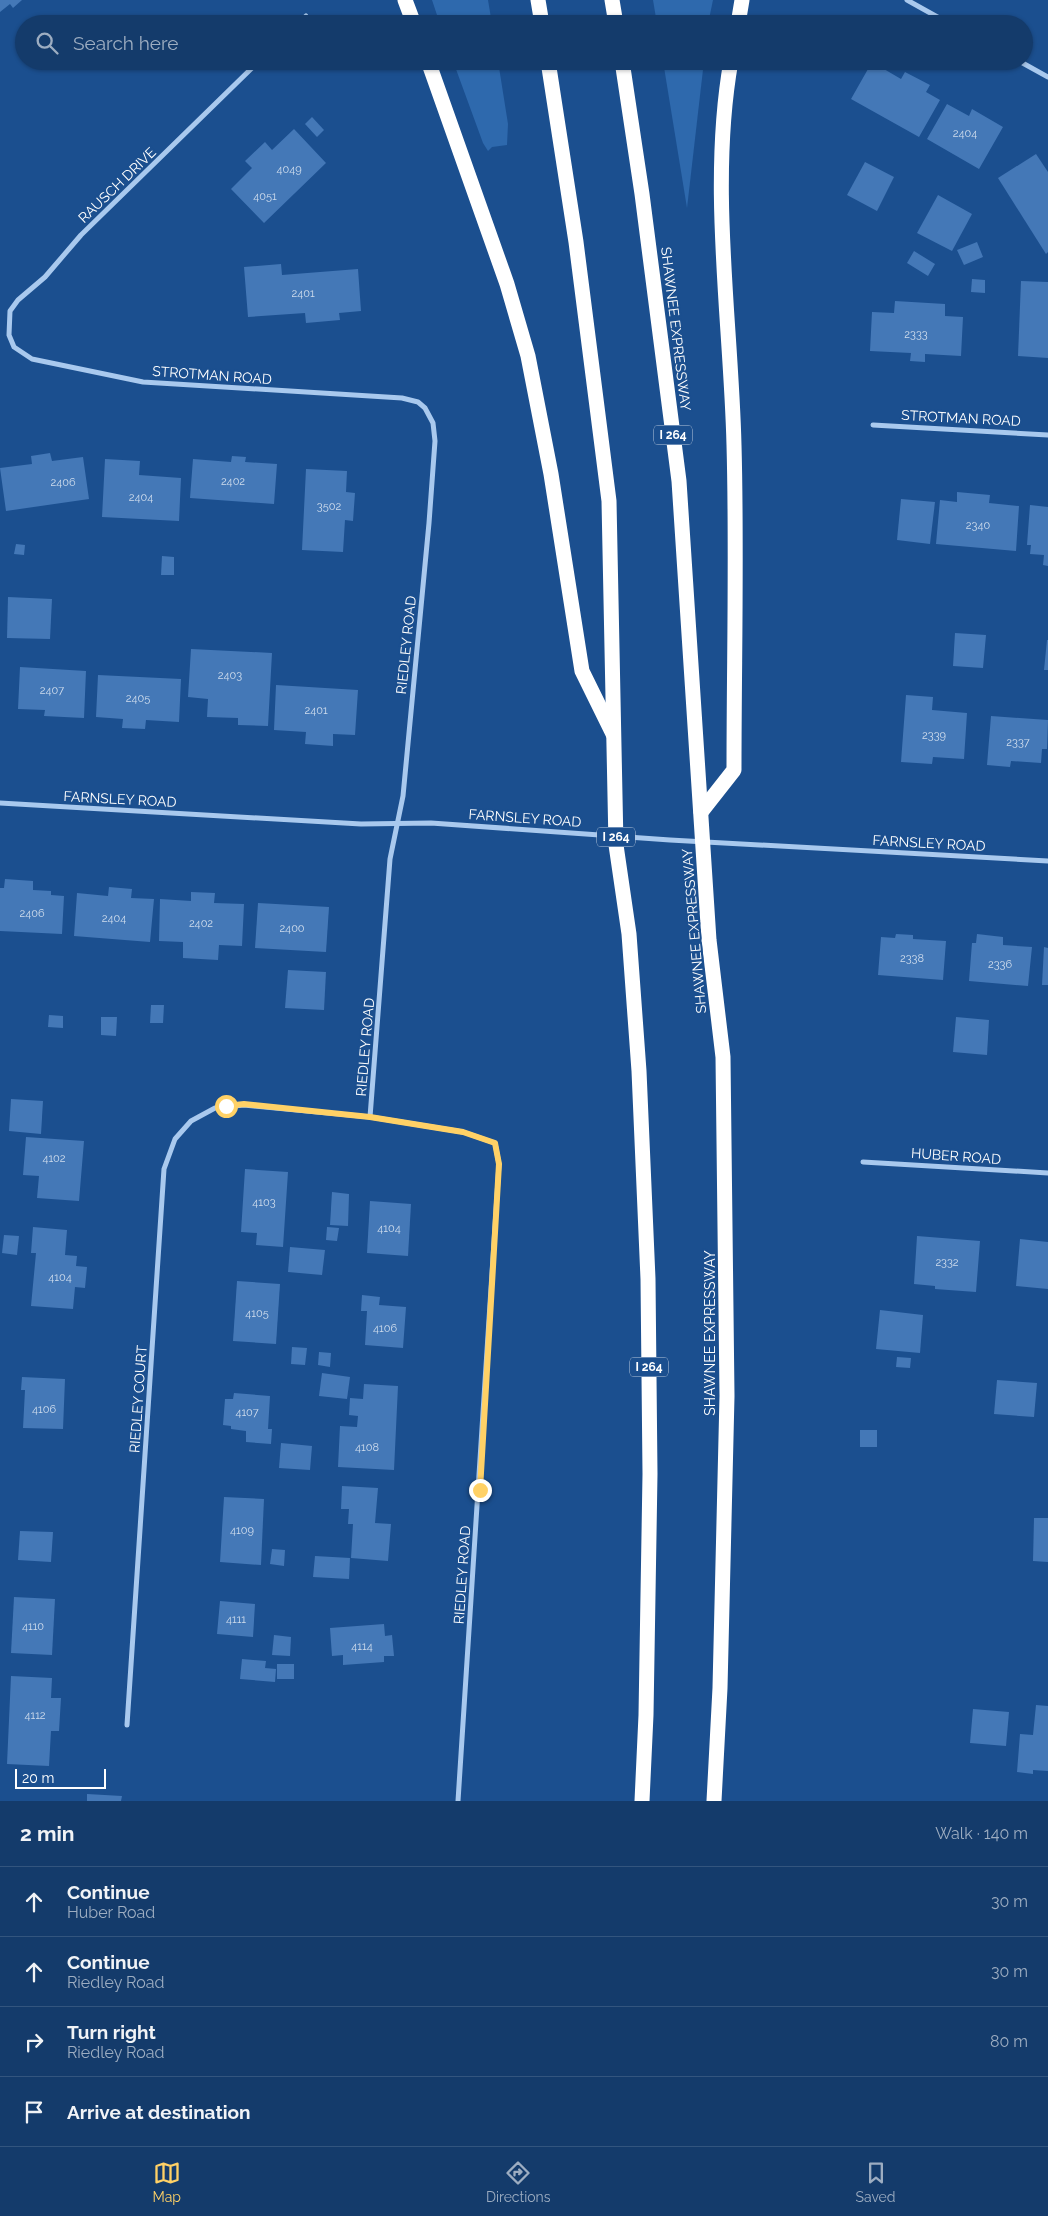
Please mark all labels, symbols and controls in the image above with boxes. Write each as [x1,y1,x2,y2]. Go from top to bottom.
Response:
search box [15,15,1033,70]
icon: search [33,29,61,57]
text: Search here [73,32,179,54]
house number: 2404 [953,127,977,140]
street label: RAUSCH DRIVE [75,144,159,226]
house number: 4049 [276,163,302,176]
house number: 4051 [253,190,277,203]
street label: SHAWNEE EXPRESSWAY [658,246,694,412]
house number: 2401 [291,287,315,300]
house number: 2333 [904,328,928,341]
street label: STROTMAN ROAD [152,363,272,387]
street label: STROTMAN ROAD [901,407,1021,429]
road number: I 264 [654,426,692,444]
house number: 2402 [221,475,245,488]
house number: 2406 [50,476,76,489]
house number: 2404 [129,491,153,504]
house number: 3502 [317,500,341,513]
house number: 2340 [966,519,990,532]
street label: RIEDLEY ROAD [393,595,419,695]
house number: 2403 [218,669,242,682]
house number: 2407 [40,684,64,697]
house number: 2405 [126,692,150,705]
house number: 2401 [304,704,328,717]
house number: 2339 [922,729,946,742]
house number: 2337 [1006,736,1030,749]
street label: FARNSLEY ROAD [63,788,177,810]
street label: FARNSLEY ROAD [468,806,582,830]
road number: I 264 [597,828,635,846]
street label: FARNSLEY ROAD [872,832,986,854]
street label: SHAWNEE EXPRESSWAY [679,848,709,1014]
house number: 2406 [19,907,45,920]
house number: 2404 [102,912,126,925]
house number: 2402 [189,917,213,930]
house number: 2400 [279,922,305,935]
house number: 2338 [900,952,924,965]
house number: 2336 [988,958,1012,971]
street label: RIEDLEY ROAD [353,997,377,1097]
route start [215,1095,238,1118]
street label: HUBER ROAD [910,1145,1002,1167]
house number: 4102 [42,1152,66,1165]
house number: 4103 [252,1196,276,1209]
house number: 4104 [377,1222,401,1235]
street label: SHAWNEE EXPRESSWAY [702,1250,718,1416]
house number: 2332 [935,1256,959,1269]
house number: 4104 [48,1271,72,1284]
house number: 4105 [245,1307,269,1320]
house number: 4106 [373,1322,397,1335]
street label: RIEDLEY COURT [126,1344,150,1454]
road number: I 264 [630,1358,668,1376]
house number: 4106 [32,1403,56,1416]
house number: 4107 [235,1406,259,1419]
house number: 4108 [355,1441,379,1454]
route end [469,1479,492,1502]
house number: 4109 [230,1524,254,1537]
street label: RIEDLEY ROAD [451,1525,473,1625]
house number: 4111 [226,1613,246,1626]
house number: 4110 [22,1620,44,1633]
house number: 4114 [351,1640,373,1653]
house number: 4112 [24,1709,46,1722]
scale bar [15,1766,106,1789]
text: 20 m [22,1770,54,1786]
text: 2 min [20,1821,74,1846]
text: Walk · 140 m [935,1824,1028,1843]
text: Continue [67,1881,150,1903]
icon: ahead [20,1888,48,1916]
text: 30 m [991,1892,1028,1911]
text: Huber Road [67,1903,155,1922]
text: Continue [67,1951,150,1973]
icon: ahead [20,1958,48,1986]
text: 30 m [991,1962,1028,1981]
text: Riedley Road [67,1973,164,1992]
text: Turn right [67,2021,156,2043]
icon: right [20,2028,48,2056]
text: 80 m [990,2032,1028,2051]
text: Riedley Road [67,2043,164,2062]
icon: arrive [20,2098,48,2126]
text: Arrive at destination [67,2101,251,2123]
tab: Map [152,2159,181,2205]
tab: Directions [486,2159,551,2205]
tab: Saved [855,2159,896,2205]

